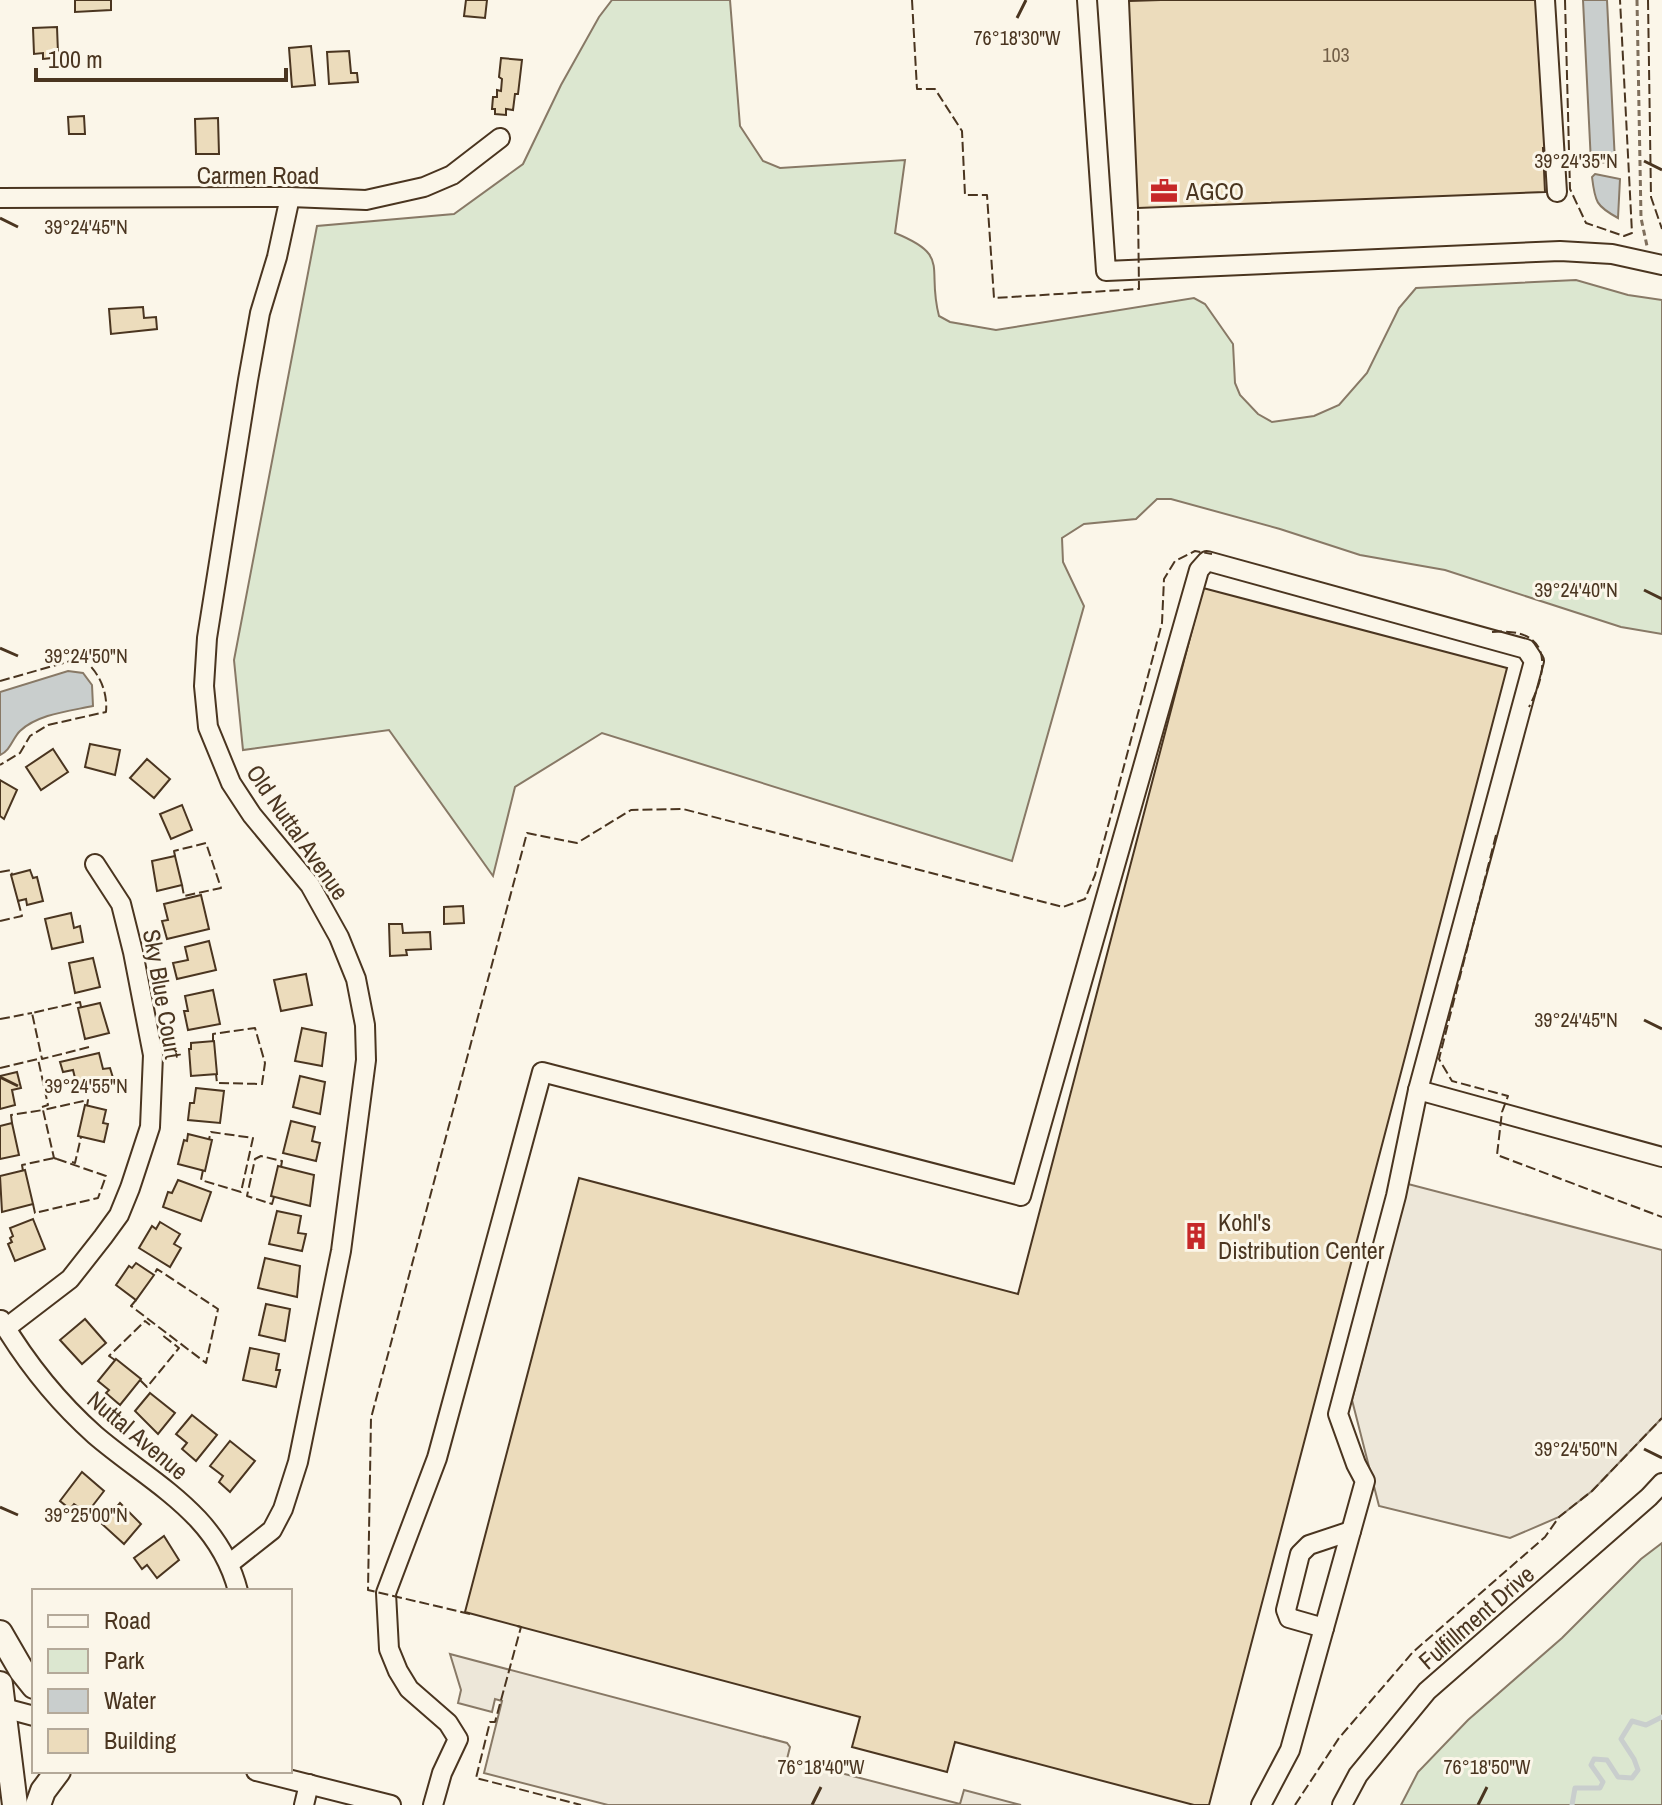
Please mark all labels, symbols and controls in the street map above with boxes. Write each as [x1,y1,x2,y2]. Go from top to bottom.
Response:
text: 76°18'30"W [973,24,1061,51]
scale bar [36,32,286,82]
house number: 103 [1322,41,1350,68]
text: 100 m [48,43,103,75]
text: 39°24'35"N [1534,147,1618,174]
street label: Carmen Road [197,159,319,191]
place label: AGCO [1185,175,1244,207]
office icon: AGCO [1149,176,1179,206]
text: 39°24'45"N [44,213,128,240]
text: 39°24'40"N [1534,576,1618,603]
text: 39°24'50"N [44,642,128,669]
street label: Old Nuttal Avenue [239,758,357,906]
street label: Sky Blue Court [136,927,190,1062]
text: 39°24'45"N [1534,1006,1618,1033]
text: 39°24'55"N [44,1072,128,1099]
place label: Kohl's Distribution Center [1218,1206,1385,1266]
building icon: Kohl's Distribution Center [1181,1221,1211,1251]
street label: Nuttal Avenue [81,1383,195,1487]
text: 39°24'50"N [1534,1435,1618,1462]
text: 39°25'00"N [44,1501,128,1528]
street label: Fulfillment Drive [1411,1558,1541,1676]
legend [32,1589,292,1773]
text: Road [104,1604,151,1636]
text: Park [104,1644,145,1676]
text: Water [104,1684,156,1716]
text: Building [104,1724,176,1756]
text: 76°18'40"W [777,1753,865,1780]
text: 76°18'50"W [1443,1753,1531,1780]

